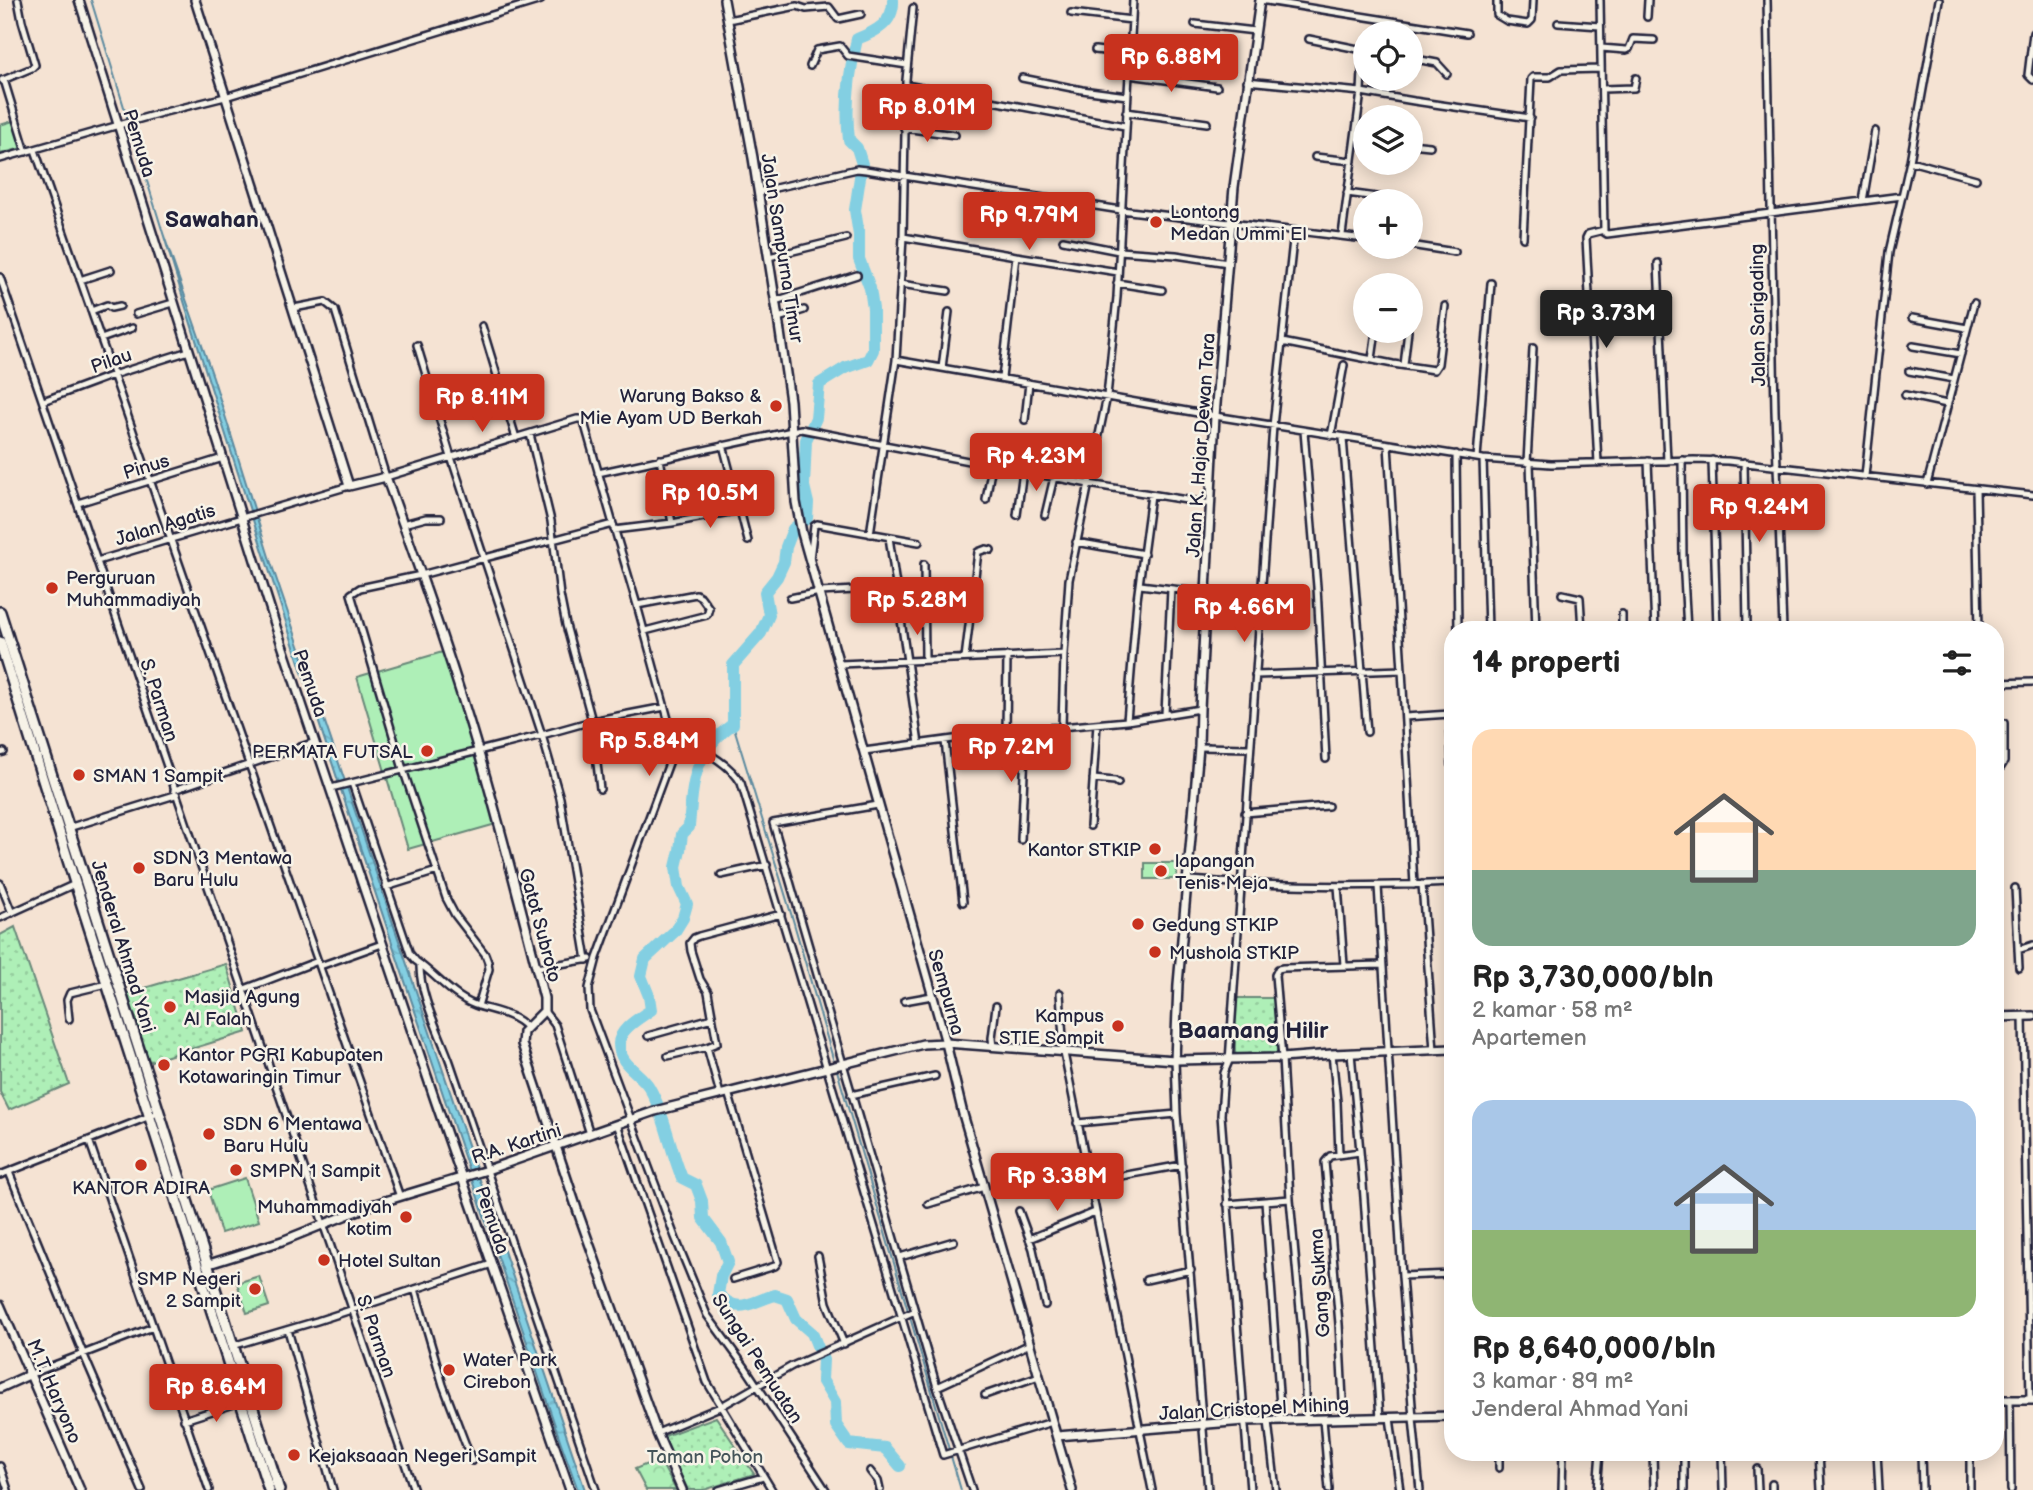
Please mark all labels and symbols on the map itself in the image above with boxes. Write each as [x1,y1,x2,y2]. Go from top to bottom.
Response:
pin: Rp 6.88M [1099,34,1243,94]
pin: Rp 8.01M [855,85,999,144]
street label: Pemuda [117,106,160,180]
street label: Jalan Sampurna Timur [755,152,808,346]
pin: Rp 9.79M [957,192,1101,252]
place label: Lontong Medan Ummi El [1170,201,1307,246]
district label: Sawahan [165,206,259,234]
marker: Lontong Medan Ummi El [1148,214,1164,230]
street label: Jalan Sarigading [1746,243,1771,387]
pin: Rp 3.73M [1534,290,1678,350]
street label: Jalan K. Hajar Dewan Tara [1182,332,1221,558]
street label: Pilau [88,344,135,379]
pin: Rp 8.11M [410,374,554,434]
place label: Warung Bakso & Mie Ayam UD Berkah [579,385,762,430]
marker: Warung Bakso & Mie Ayam UD Berkah [768,398,784,414]
pin: Rp 4.23M [964,434,1108,493]
street label: Pinus [121,450,172,485]
pin: Rp 10.5M [638,470,782,530]
pin: Rp 9.24M [1687,484,1831,544]
street label: Jalan Agatis [113,499,218,552]
place label: Perguruan Muhammadiyah [66,567,201,612]
pin: Rp 5.28M [845,578,989,637]
marker: Perguruan Muhammadiyah [44,580,60,596]
pin: Rp 4.66M [1172,584,1316,644]
street label: Pemuda [287,647,332,720]
street label: S. Parman [134,656,183,745]
pin: Rp 5.84M [577,718,721,778]
pin: Rp 7.2M [946,724,1076,784]
place label: PERMATA FUTSAL [252,741,413,764]
marker: PERMATA FUTSAL [419,743,435,759]
place label: SMAN 1 Sampit [93,765,223,788]
marker: SMAN 1 Sampit [71,767,87,783]
place label: Kantor STKIP [1027,839,1141,862]
marker: Kantor STKIP [1147,841,1163,857]
place label: SDN 3 Mentawa Baru Hulu [153,847,292,892]
place label: lapangan Tenis Meja [1175,850,1268,895]
street label: Jenderal Ahmad Yani [85,857,160,1035]
marker: SDN 3 Mentawa Baru Hulu [131,860,147,876]
marker: lapangan Tenis Meja [1153,863,1169,879]
street label: Gatot Subroto [513,866,566,985]
place label: Gedung STKIP [1152,914,1278,937]
marker: Gedung STKIP [1130,916,1146,932]
place label: Mushola STKIP [1169,942,1299,965]
marker: Mushola STKIP [1147,944,1163,960]
street label: Sempurna [922,947,969,1038]
place label: Masjid Agung Al Falah [184,986,300,1031]
marker: Masjid Agung Al Falah [162,999,178,1015]
place label: Kampus STIE Sampit [999,1005,1104,1050]
district label: Baamang Hilir [1178,1017,1329,1045]
marker: Kampus STIE Sampit [1110,1018,1126,1034]
place label: Kantor PGRI Kabupaten Kotawaringin Timur [178,1044,383,1089]
marker: Kantor PGRI Kabupaten Kotawaringin Timur [156,1057,172,1073]
place label: SDN 6 Mentawa Baru Hulu [223,1113,362,1158]
street label: R.A. Kartini [469,1119,564,1170]
marker: SDN 6 Mentawa Baru Hulu [201,1126,217,1142]
pin: Rp 3.38M [985,1154,1129,1213]
marker: KANTOR ADIRA [133,1157,149,1173]
place label: SMPN 1 Sampit [250,1160,381,1183]
marker: SMPN 1 Sampit [228,1162,244,1178]
place label: KANTOR ADIRA [72,1177,210,1200]
street label: Pemuda [469,1184,514,1257]
place label: Muhammadiyah kotim [257,1196,392,1241]
marker: Muhammadiyah kotim [398,1209,414,1225]
street label: Gang Sukma [1305,1228,1336,1338]
place label: Hotel Sultan [338,1250,441,1273]
marker: Hotel Sultan [316,1252,332,1268]
place label: SMP Negeri 2 Sampit [137,1268,241,1313]
marker: SMP Negeri 2 Sampit [247,1281,263,1297]
street label: Sungai Pemuatan [706,1290,807,1428]
street label: S. Parman [351,1292,400,1381]
street label: M.T. Haryono [21,1336,86,1447]
place label: Water Park Cirebon [463,1349,557,1394]
marker: Water Park Cirebon [441,1362,457,1378]
pin: Rp 8.64M [144,1364,288,1424]
street label: Jalan Cristopel Mihing [1158,1393,1350,1426]
place label: Kejaksaaan Negeri Sampit [308,1445,537,1468]
park label: Taman Pohon [647,1446,763,1469]
marker: Kejaksaaan Negeri Sampit [286,1447,302,1463]

